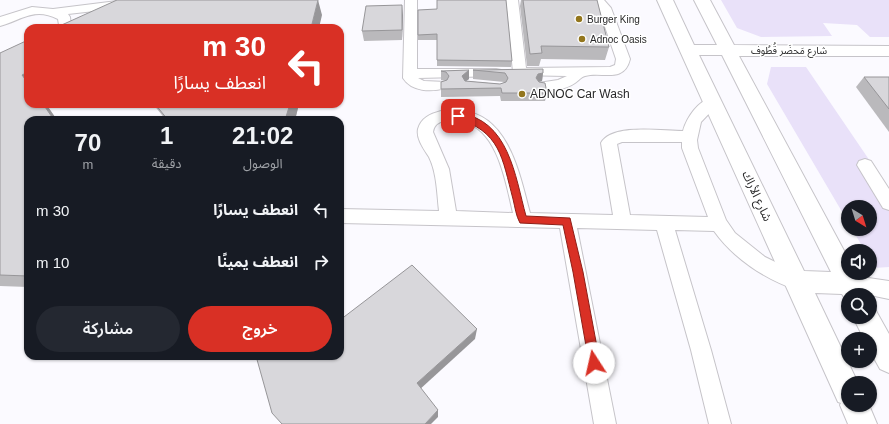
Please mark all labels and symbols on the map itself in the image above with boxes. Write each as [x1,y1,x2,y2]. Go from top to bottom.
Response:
marker: Burger King [574,14,584,24]
place label: Burger King [587,14,640,25]
marker: Adnoc Oasis [577,34,587,44]
place label: Adnoc Oasis [590,34,647,45]
street label: شارع مَحضَر قُطُوف [751,42,827,58]
place label: ADNOC Car Wash [530,87,630,101]
marker: ADNOC Car Wash [517,89,527,99]
pin [441,99,475,133]
street label: شارع الأراك [737,169,775,224]
north arrow [841,200,877,236]
position arrow [573,342,615,384]

